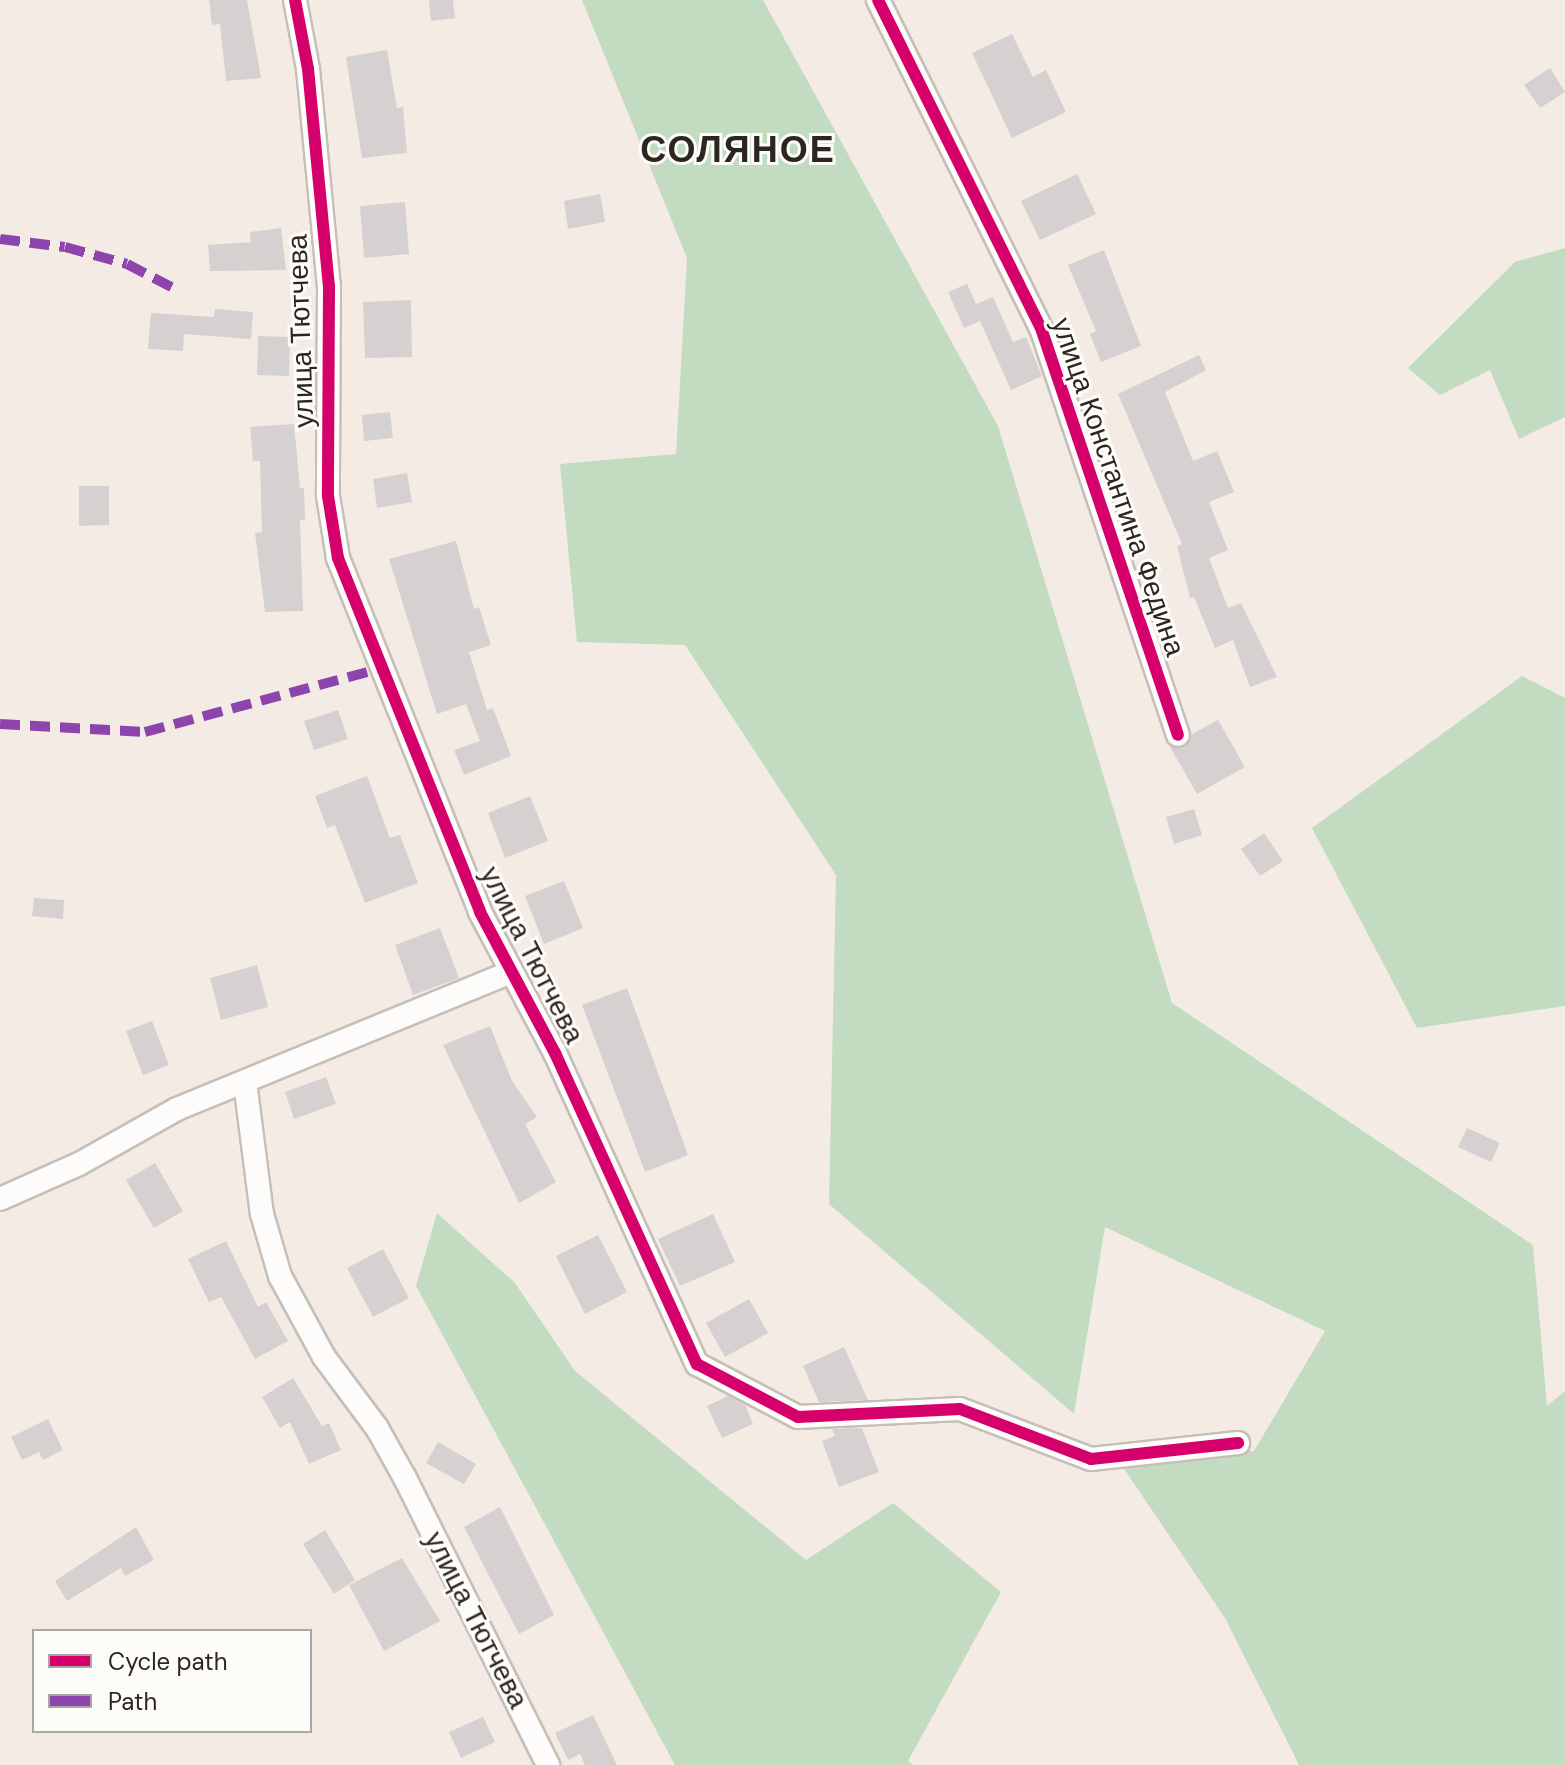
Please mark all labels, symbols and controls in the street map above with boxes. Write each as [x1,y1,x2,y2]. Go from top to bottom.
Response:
district label: СОЛЯНОЕ [640,128,836,172]
street label: улица Тютчева [281,234,321,428]
street label: улица Константина Федина [1044,313,1192,661]
street label: улица Тютчева [473,861,591,1049]
street label: улица Тютчева [417,1526,535,1714]
legend [32,1629,312,1733]
text: Cycle path [108,1646,227,1677]
text: Path [108,1686,157,1717]

